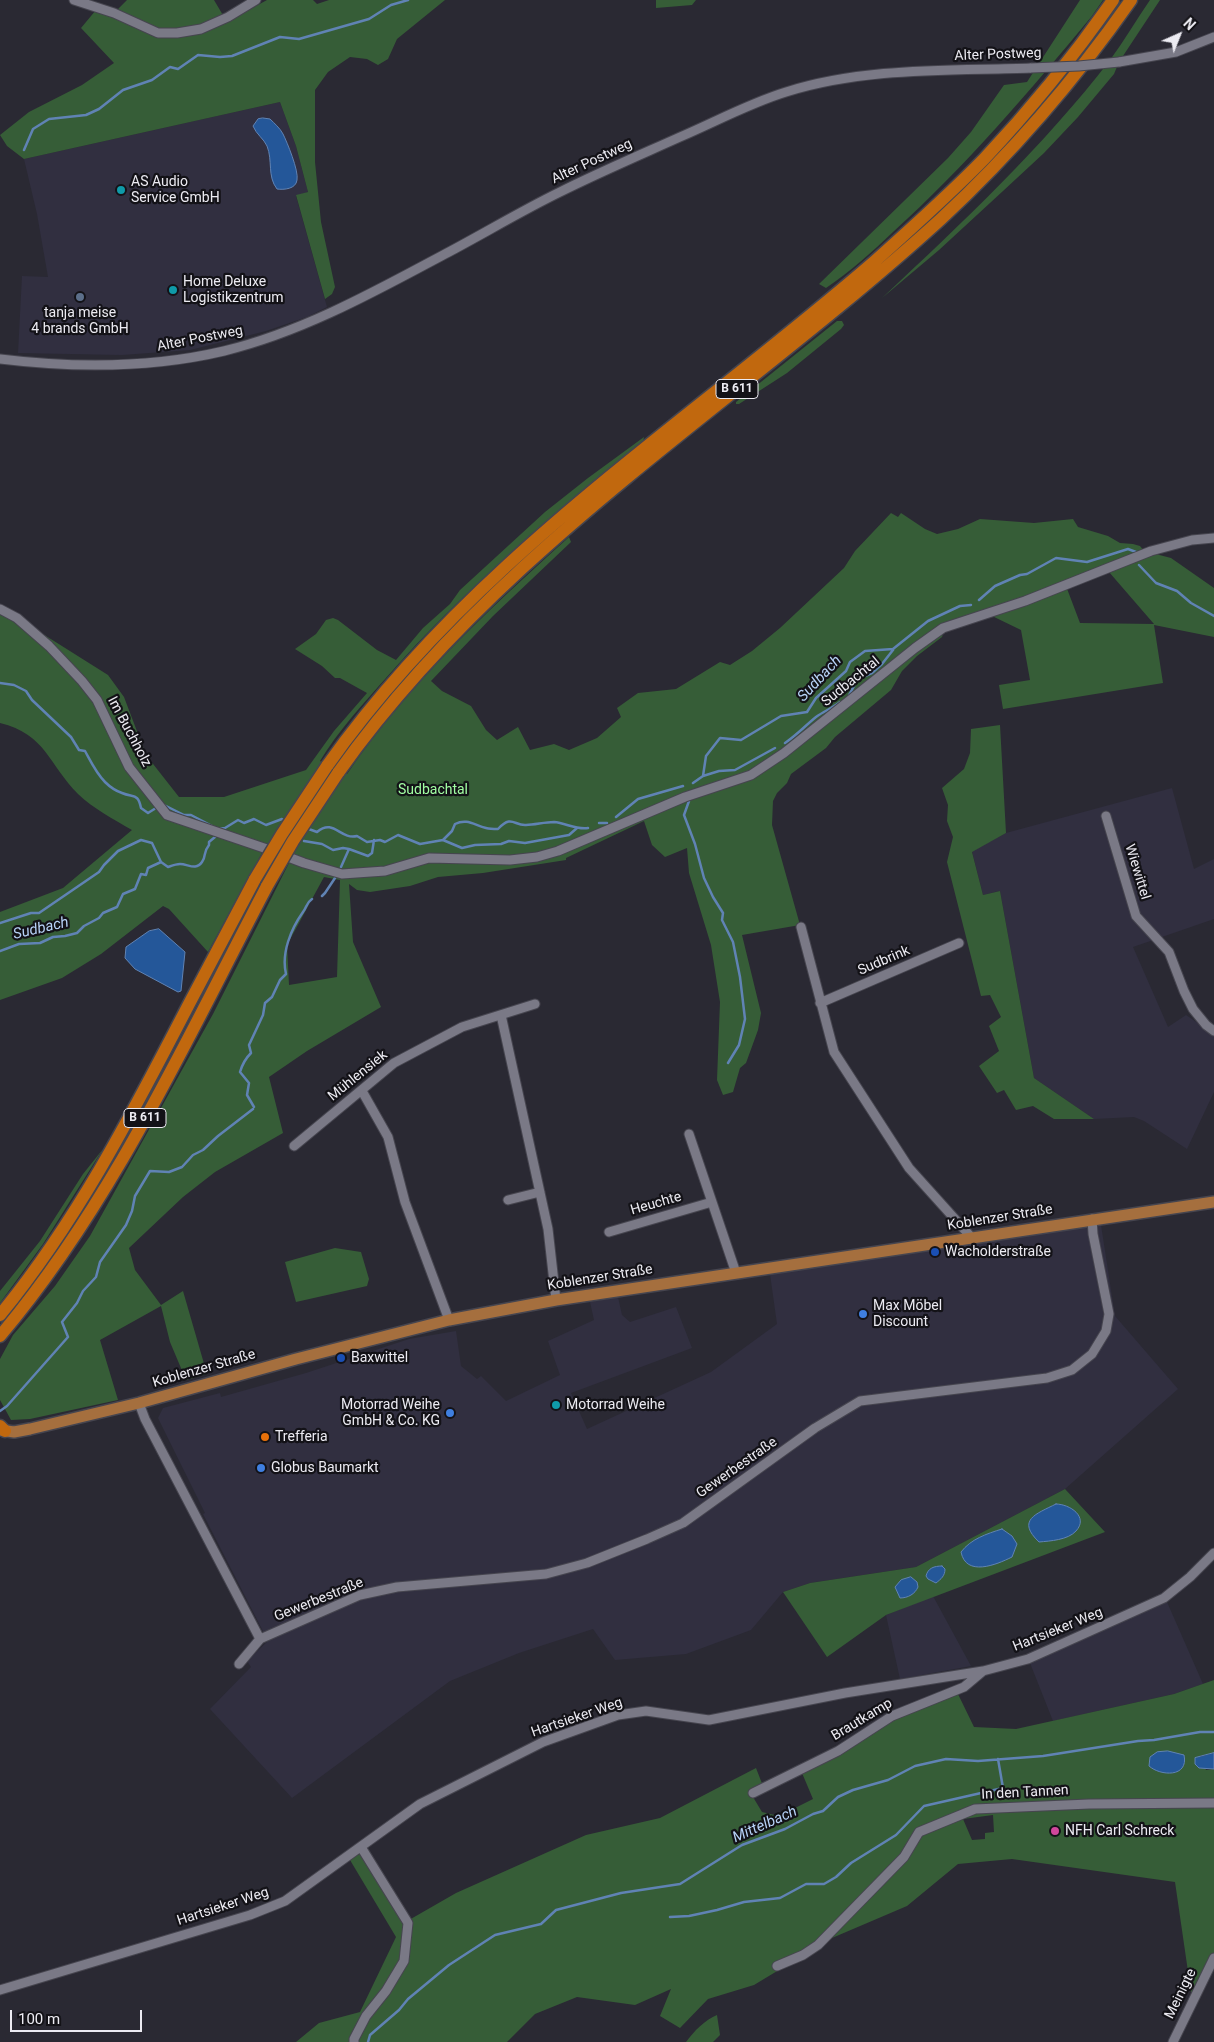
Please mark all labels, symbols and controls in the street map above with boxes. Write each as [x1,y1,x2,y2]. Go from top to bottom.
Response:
north arrow [1154,10,1204,60]
text: N [1180,15,1199,33]
street label: Alter Postweg [954,45,1042,65]
street label: Alter Postweg [549,136,635,188]
place label: AS Audio Service GmbH [131,174,220,206]
marker: AS Audio Service GmbH [115,184,127,196]
place label: Home Deluxe Logistikzentrum [183,274,283,306]
marker: Home Deluxe Logistikzentrum [167,284,179,296]
marker: tanja meise 4 brands GmbH [74,291,86,303]
place label: tanja meise 4 brands GmbH [31,305,129,338]
street label: Alter Postweg [156,322,244,356]
road number: B 611 [716,379,758,398]
water label: Sudbach [794,652,846,706]
street label: Sudbachtal [818,653,884,711]
street label: Im Buchholz [103,694,155,770]
park label: Sudbachtal [398,782,468,798]
street label: Wiewittel [1121,842,1153,902]
water label: Sudbach [11,914,71,944]
street label: Sudbrink [856,943,912,979]
street label: Mühlensiek [325,1047,391,1105]
road number: B 611 [124,1108,166,1128]
street label: Heuchte [629,1189,683,1219]
street label: Koblenzer Straße [946,1201,1054,1235]
place label: Wacholderstraße [945,1244,1051,1260]
marker: Wacholderstraße [929,1246,941,1258]
street label: Koblenzer Straße [546,1261,654,1295]
place label: Max Möbel Discount [873,1298,942,1330]
marker: Max Möbel Discount [857,1308,869,1320]
street label: Koblenzer Straße [151,1346,257,1392]
place label: Baxwittel [351,1350,408,1366]
marker: Baxwittel [335,1352,347,1364]
place label: Motorrad Weihe GmbH & Co. KG [341,1397,440,1430]
place label: Motorrad Weihe [566,1397,665,1413]
marker: Motorrad Weihe [550,1399,562,1411]
marker: Motorrad Weihe GmbH & Co. KG [444,1407,456,1419]
place label: Trefferia [275,1429,328,1445]
marker: Trefferia [259,1431,271,1443]
street label: Gewerbestraße [693,1434,781,1502]
place label: Globus Baumarkt [271,1460,379,1476]
marker: Globus Baumarkt [255,1462,267,1474]
street label: Gewerbestraße [272,1574,366,1626]
street label: Hartsieker Weg [1011,1604,1105,1656]
street label: Hartsieker Weg [529,1695,625,1741]
street label: Brautkamp [829,1695,895,1745]
street label: In den Tannen [981,1782,1069,1804]
water label: Mittelbach [730,1803,800,1847]
place label: NFH Carl Schreck [1065,1823,1174,1839]
marker: NFH Carl Schreck [1049,1825,1061,1837]
street label: Hartsieker Weg [175,1884,271,1930]
street label: Meinigte [1162,1966,1200,2022]
scale bar [12,2000,145,2032]
text: 100 m [18,2010,60,2028]

